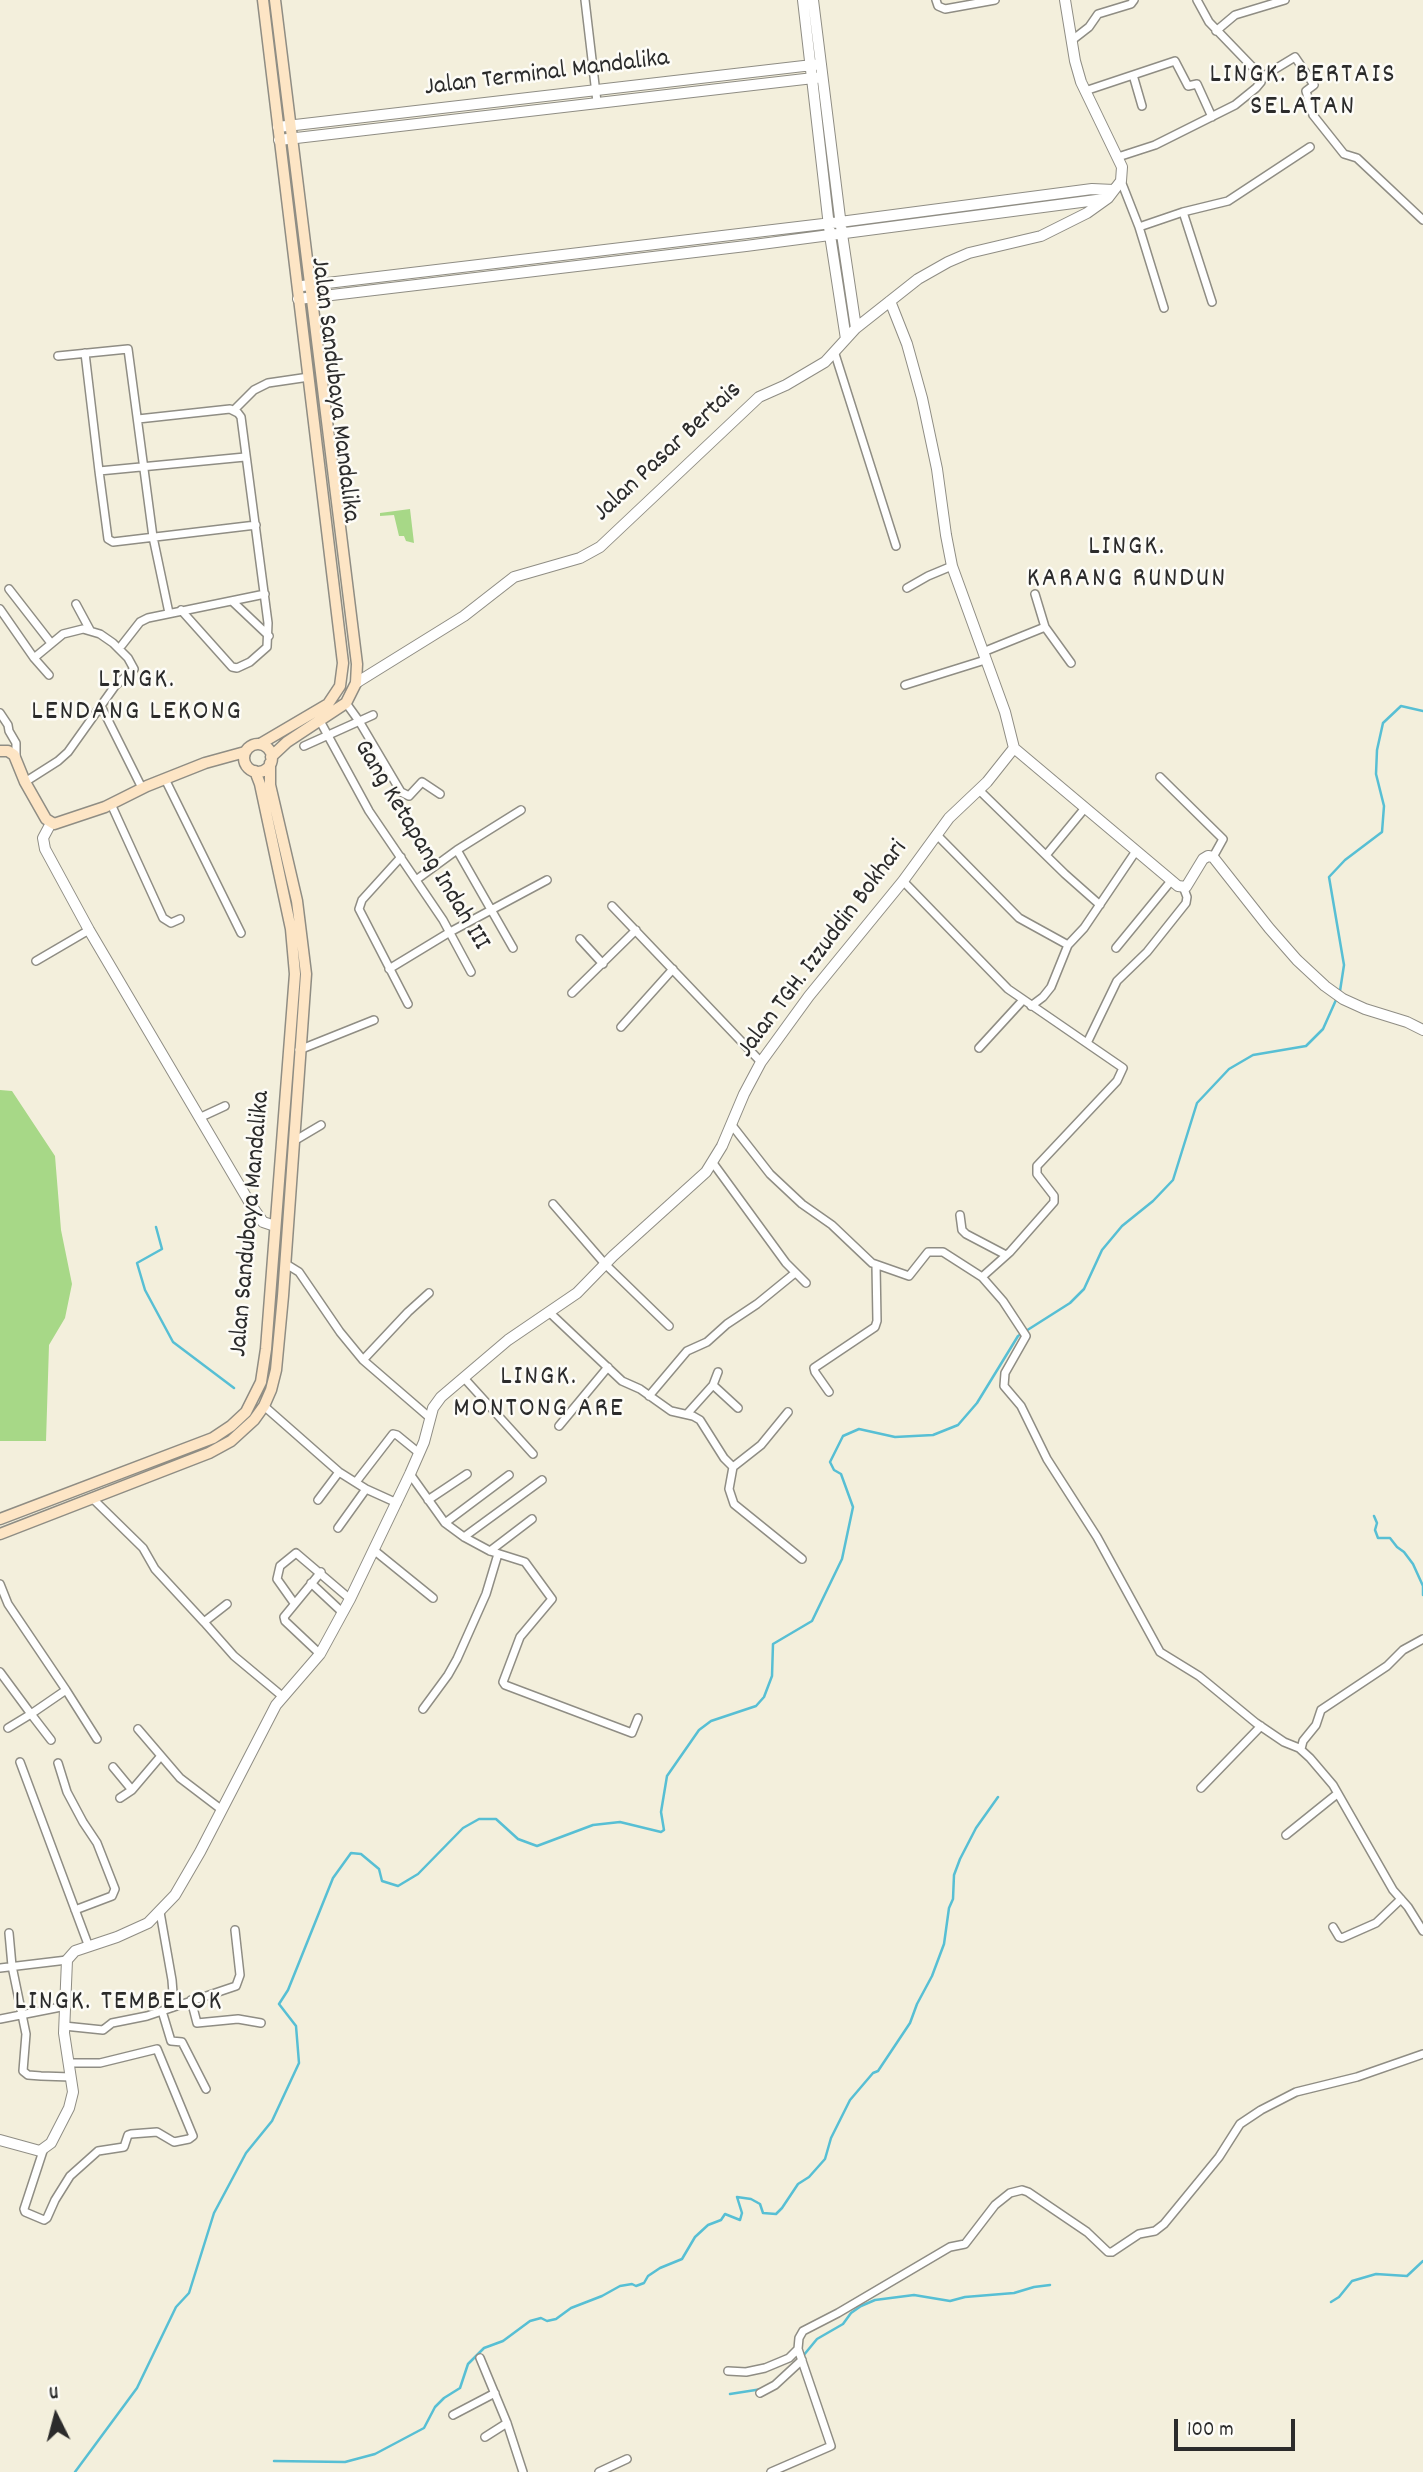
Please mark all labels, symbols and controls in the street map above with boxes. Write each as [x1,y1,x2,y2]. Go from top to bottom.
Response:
street label: Jalan Terminal Mandalika [423,45,671,105]
district label: LINGK. BERTAIS SELATAN [1211,60,1395,126]
street label: Jalan Sandubaya Mandalika [301,256,365,524]
street label: Jalan Pasar Bertais [588,376,750,530]
district label: LINGK. KARANG RUNDUN [1028,532,1226,598]
district label: LINGK. LENDANG LEKONG [33,665,241,731]
street label: Gang Ketapang Indah III [345,735,495,957]
street label: Jalan TGH. Izzuddin Bokhari [732,835,916,1065]
street label: Jalan Sandubaya Mandalika [225,1090,279,1358]
district label: LINGK. MONTONG ARE [455,1362,623,1428]
district label: LINGK. TEMBELOK [16,1987,222,2021]
north arrow [21,2381,91,2451]
text: U [48,2381,60,2409]
scale bar [1178,2406,1299,2450]
text: 100 m [1187,2416,1234,2446]

